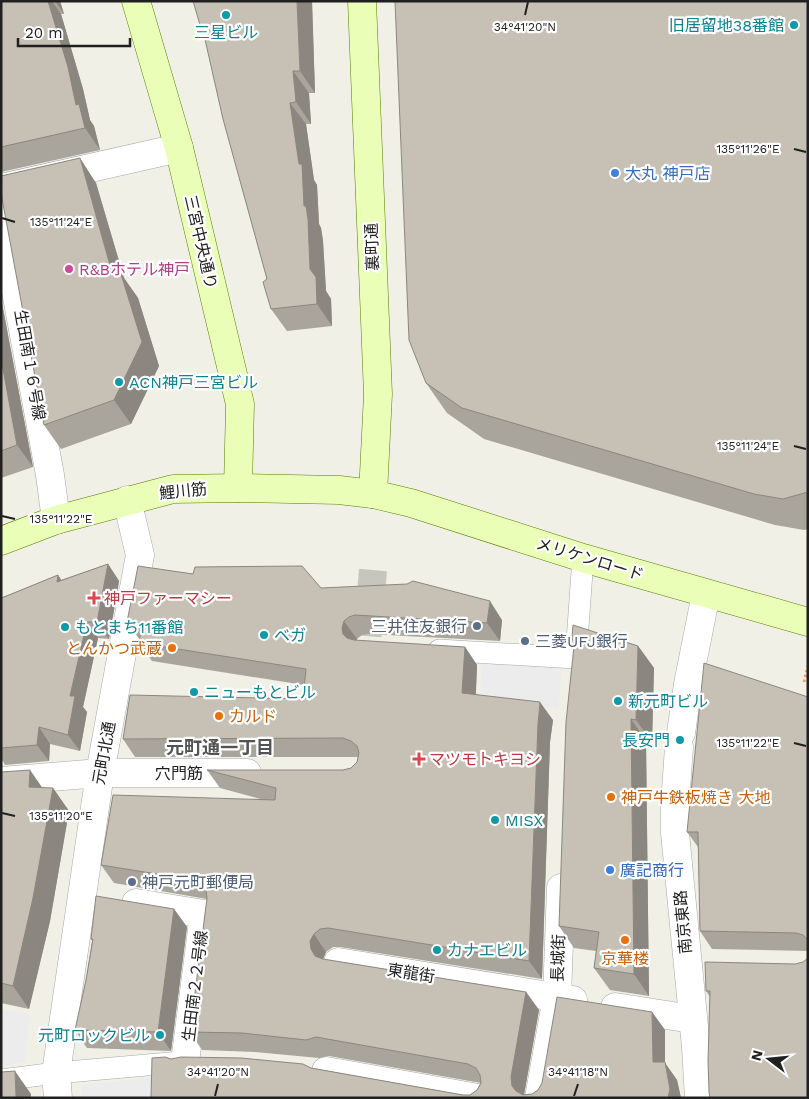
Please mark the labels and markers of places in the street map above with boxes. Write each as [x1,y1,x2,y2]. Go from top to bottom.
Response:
marker: 三星ビル [220,9,232,21]
place label: 旧居留地38番館 [669,16,784,35]
marker: 旧居留地38番館 [788,19,800,31]
place label: 三星ビル [194,23,258,42]
place label: 大丸 神戸店 [625,164,710,183]
marker: 大丸 神戸店 [609,167,621,179]
place label: R&Bホテル神戸 [79,260,190,279]
marker: R&Bホテル神戸 [63,263,75,275]
place label: ACN神戸三宮ビル [129,373,258,392]
marker: ACN神戸三宮ビル [113,376,125,388]
place label: 神戸ファーマシー [104,589,232,608]
marker: 神戸ファーマシー [88,592,100,604]
place label: 三井住友銀行 [371,617,467,636]
place label: もとまち11番館 [75,618,183,637]
marker: 三井住友銀行 [471,620,483,632]
marker: もとまち11番館 [59,621,71,633]
place label: ベガ [274,626,306,645]
marker: ベガ [258,629,270,641]
place label: 三菱UFJ銀行 [535,632,628,651]
marker: 三菱UFJ銀行 [519,635,531,647]
place label: とんかつ武蔵 [66,639,162,658]
marker: とんかつ武蔵 [166,642,178,654]
place label: ニューもとビル [204,683,316,702]
marker: ニューもとビル [188,686,200,698]
place label: 新元町ビル [628,692,708,711]
marker: 新元町ビル [612,695,624,707]
place label: カルド [229,707,277,726]
marker: カルド [213,710,225,722]
place label: 長安門 [622,731,670,750]
marker: 長安門 [674,734,686,746]
place label: マツモトキヨシ [429,750,541,769]
marker: マツモトキヨシ [413,753,425,765]
place label: 神戸牛鉄板焼き 大地 [621,788,770,807]
marker: 神戸牛鉄板焼き 大地 [605,791,617,803]
place label: MISX [505,811,543,830]
marker: MISX [489,814,501,826]
place label: 廣記商行 [620,861,684,880]
marker: 廣記商行 [604,864,616,876]
place label: 神戸元町郵便局 [142,873,254,892]
marker: 神戸元町郵便局 [126,876,138,888]
marker: 京華楼 [619,934,631,946]
place label: カナエビル [447,941,527,960]
marker: カナエビル [431,944,443,956]
place label: 京華楼 [601,949,649,968]
place label: 元町ロックビル [38,1026,150,1045]
marker: 元町ロックビル [154,1029,166,1041]

